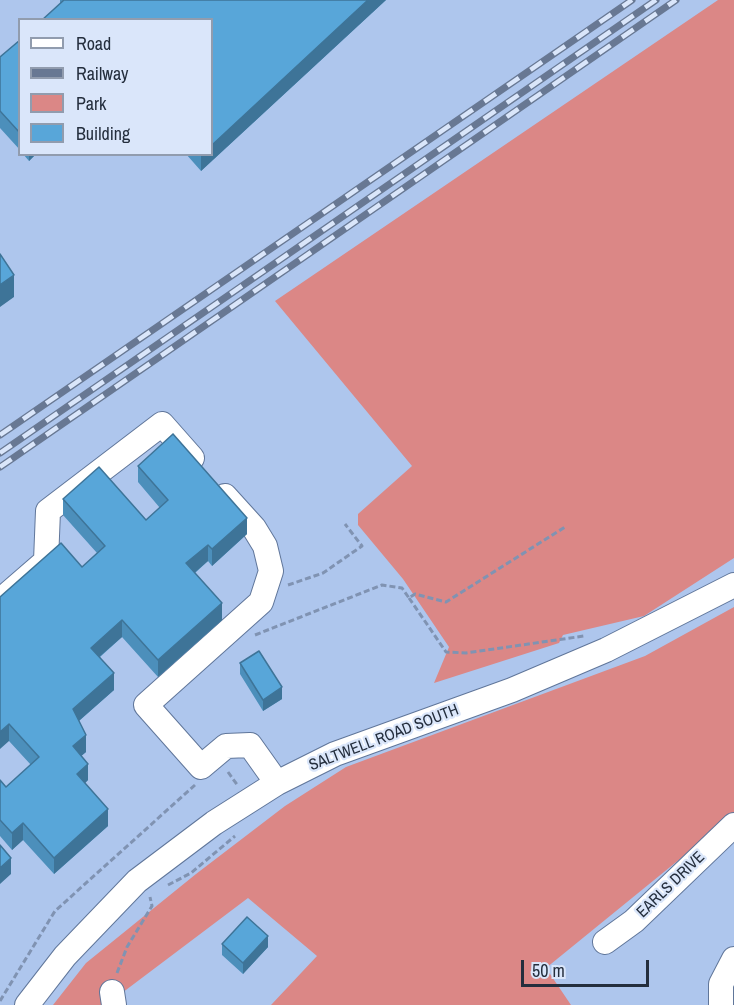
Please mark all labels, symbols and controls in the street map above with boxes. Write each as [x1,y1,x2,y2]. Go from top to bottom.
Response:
legend [18,18,213,156]
text: Road [76,31,111,56]
text: Railway [76,61,129,86]
text: Park [76,91,106,116]
text: Building [76,121,130,146]
street label: SALTWELL ROAD SOUTH [306,701,462,775]
street label: EARLS DRIVE [633,848,709,922]
scale bar [524,948,652,986]
text: 50 m [532,958,565,983]

